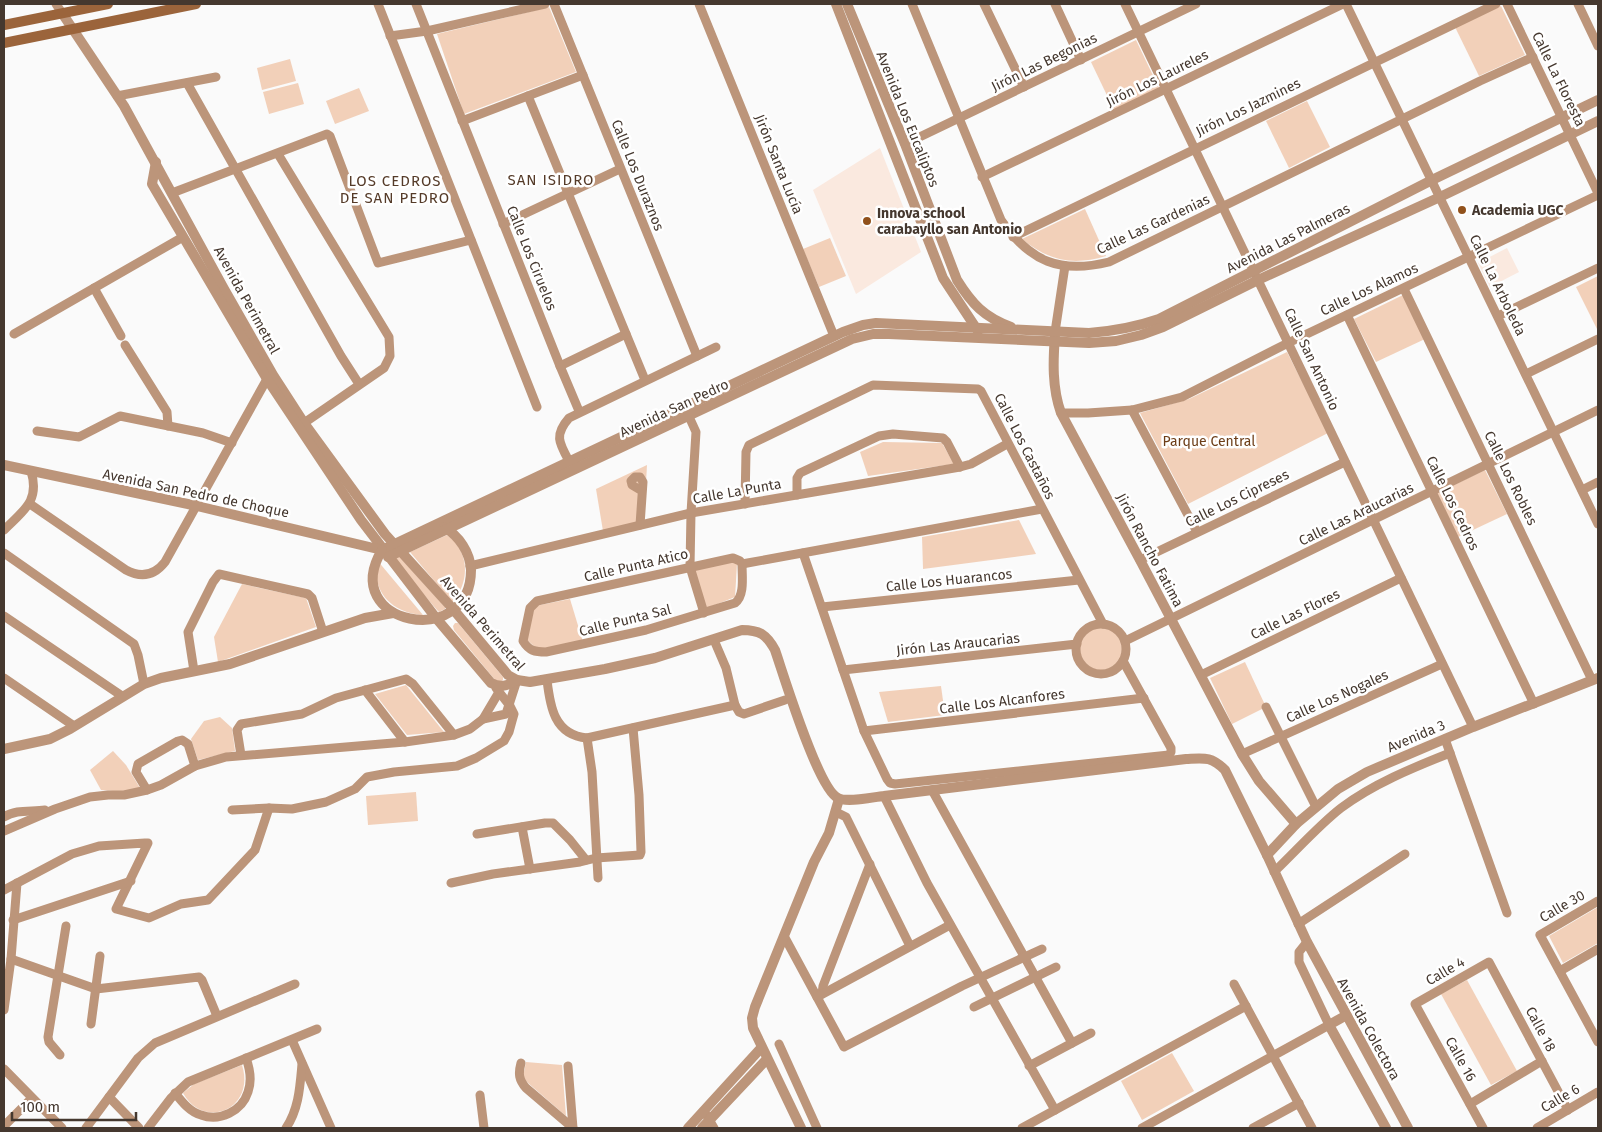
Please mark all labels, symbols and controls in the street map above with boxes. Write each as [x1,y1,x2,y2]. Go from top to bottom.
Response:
street label: Jirón Las Begonias [989,29,1100,95]
street label: Calle La Floresta [1528,29,1589,129]
street label: Jirón Los Laureles [1103,46,1212,111]
street label: Avenida Los Eucaliptos [873,49,943,190]
street label: Jirón Los Jazmines [1193,74,1304,140]
street label: Jirón Santa Lucía [751,112,806,217]
street label: Calle Los Duraznos [607,117,668,234]
district label: SAN ISIDRO [508,171,594,189]
district label: LOS CEDROS DE SAN PEDRO [340,172,450,207]
street label: Calle Las Gardenias [1094,191,1213,258]
street label: Avenida Las Palmeras [1224,200,1353,277]
place label: Academia UGC [1471,202,1564,219]
street label: Calle Los Ciruelos [503,203,560,313]
marker: Academia UGC [1456,204,1468,216]
place label: Innova school carabayllo san Antonio [877,205,1022,238]
marker: Innova school carabayllo san Antonio [861,215,873,227]
street label: Calle La Arboleda [1466,232,1529,339]
street label: Avenida Perimetral [210,244,283,357]
street label: Calle Los Alamos [1318,259,1421,320]
street label: Calle San Antonio [1280,305,1343,413]
street label: Avenida San Pedro [617,376,731,441]
street label: Calle Los Castaños [990,390,1059,503]
street label: Calle Los Robles [1480,428,1541,528]
park label: Parque Central [1163,433,1255,450]
street label: Calle Los Cedros [1422,453,1483,554]
street label: Avenida San Pedro de Choque [101,465,291,522]
street label: Calle Los Cipreses [1183,466,1292,531]
street label: Calle La Punta [692,475,783,508]
street label: Calle Las Araucarias [1296,479,1417,550]
street label: Jirón Rancho Fatima [1112,490,1187,610]
street label: Calle Punta Atico [582,545,690,586]
street label: Calle Los Huarancos [885,565,1013,596]
street label: Avenida Perimetral [437,572,528,674]
street label: Calle Las Flores [1248,585,1343,643]
street label: Calle Punta Sal [577,601,673,640]
street label: Jirón Las Araucarias [895,630,1021,659]
street label: Calle Los Nogales [1283,666,1391,727]
street label: Calle Los Alcanfores [938,685,1066,718]
street label: Avenida 3 [1385,717,1448,756]
street label: Calle 30 [1537,887,1588,926]
street label: Calle 4 [1423,953,1468,989]
street label: Avenida Colectora [1333,975,1404,1083]
street label: Calle 18 [1522,1004,1560,1055]
street label: Calle 16 [1441,1034,1480,1084]
street label: Calle 6 [1538,1081,1583,1116]
scale bar [12,1090,136,1122]
text: 100 m [20,1098,60,1116]

